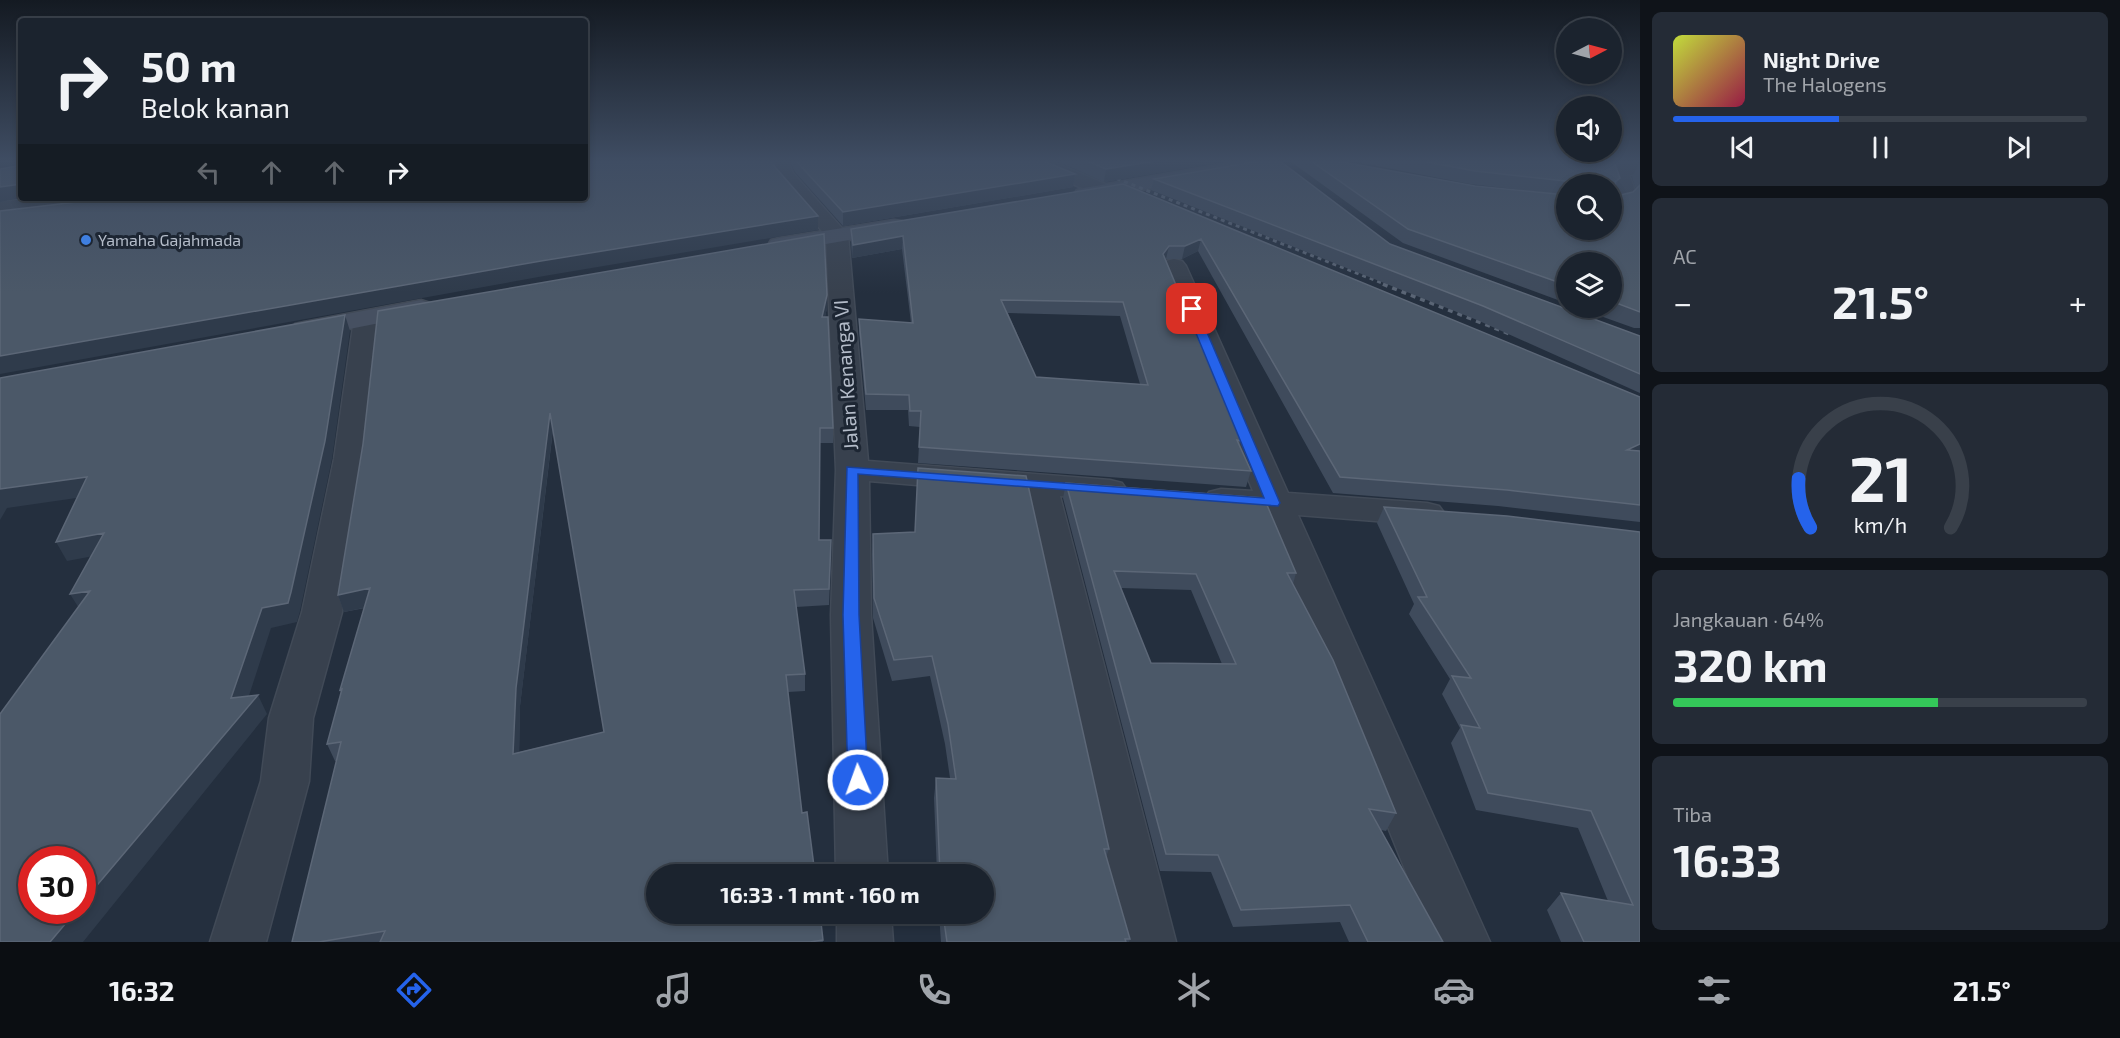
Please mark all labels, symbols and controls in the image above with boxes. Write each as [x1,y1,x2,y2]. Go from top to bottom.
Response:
north arrow [1556,18,1622,84]
map controls [1556,18,1622,318]
text: 50 m [141,40,237,90]
icon: right [42,42,120,120]
text: Night Drive [1763,46,1880,72]
text: The Halogens [1763,72,1887,96]
text: Belok kanan [141,91,290,123]
button: sound [1556,96,1622,162]
icon: previous [1726,131,1759,164]
icon: pause [1864,131,1897,164]
icon: next [2002,131,2035,164]
icon: left [192,156,225,189]
icon: ahead [255,156,288,189]
icon: ahead [318,156,351,189]
icon: right [381,156,414,189]
button: search [1556,174,1622,240]
place label: Yamaha Gajahmada [98,230,241,250]
marker: Yamaha Gajahmada [79,233,93,247]
text: AC [1673,244,1697,268]
button: layers [1556,252,1622,318]
text: 21.5° [1832,274,1929,328]
text: − [1673,282,1692,322]
text: + [2069,282,2087,322]
pin [1166,283,1217,334]
icon: arrive [1175,292,1208,325]
street label: Jalan Kenanga VI [828,299,862,451]
text: 21 [1848,440,1912,515]
text: km/h [1853,512,1907,537]
text: Jangkauan · 64% [1673,607,1824,631]
text: 320 km [1673,637,1828,691]
position arrow [826,748,890,812]
text: Tiba [1673,802,1712,826]
text: 16:33 [1673,832,1782,886]
speed limit sign: 30 [18,846,96,924]
text: 16:33 · 1 mnt · 160 m [720,881,920,907]
icon: directions [393,969,435,1011]
icon: music [653,969,695,1011]
icon: phone [913,969,955,1011]
icon: climate [1173,969,1215,1011]
icon: car [1433,969,1475,1011]
icon: filters [1693,969,1735,1011]
text: 16:32 [109,974,175,1006]
text: 21.5° [1953,974,2011,1006]

